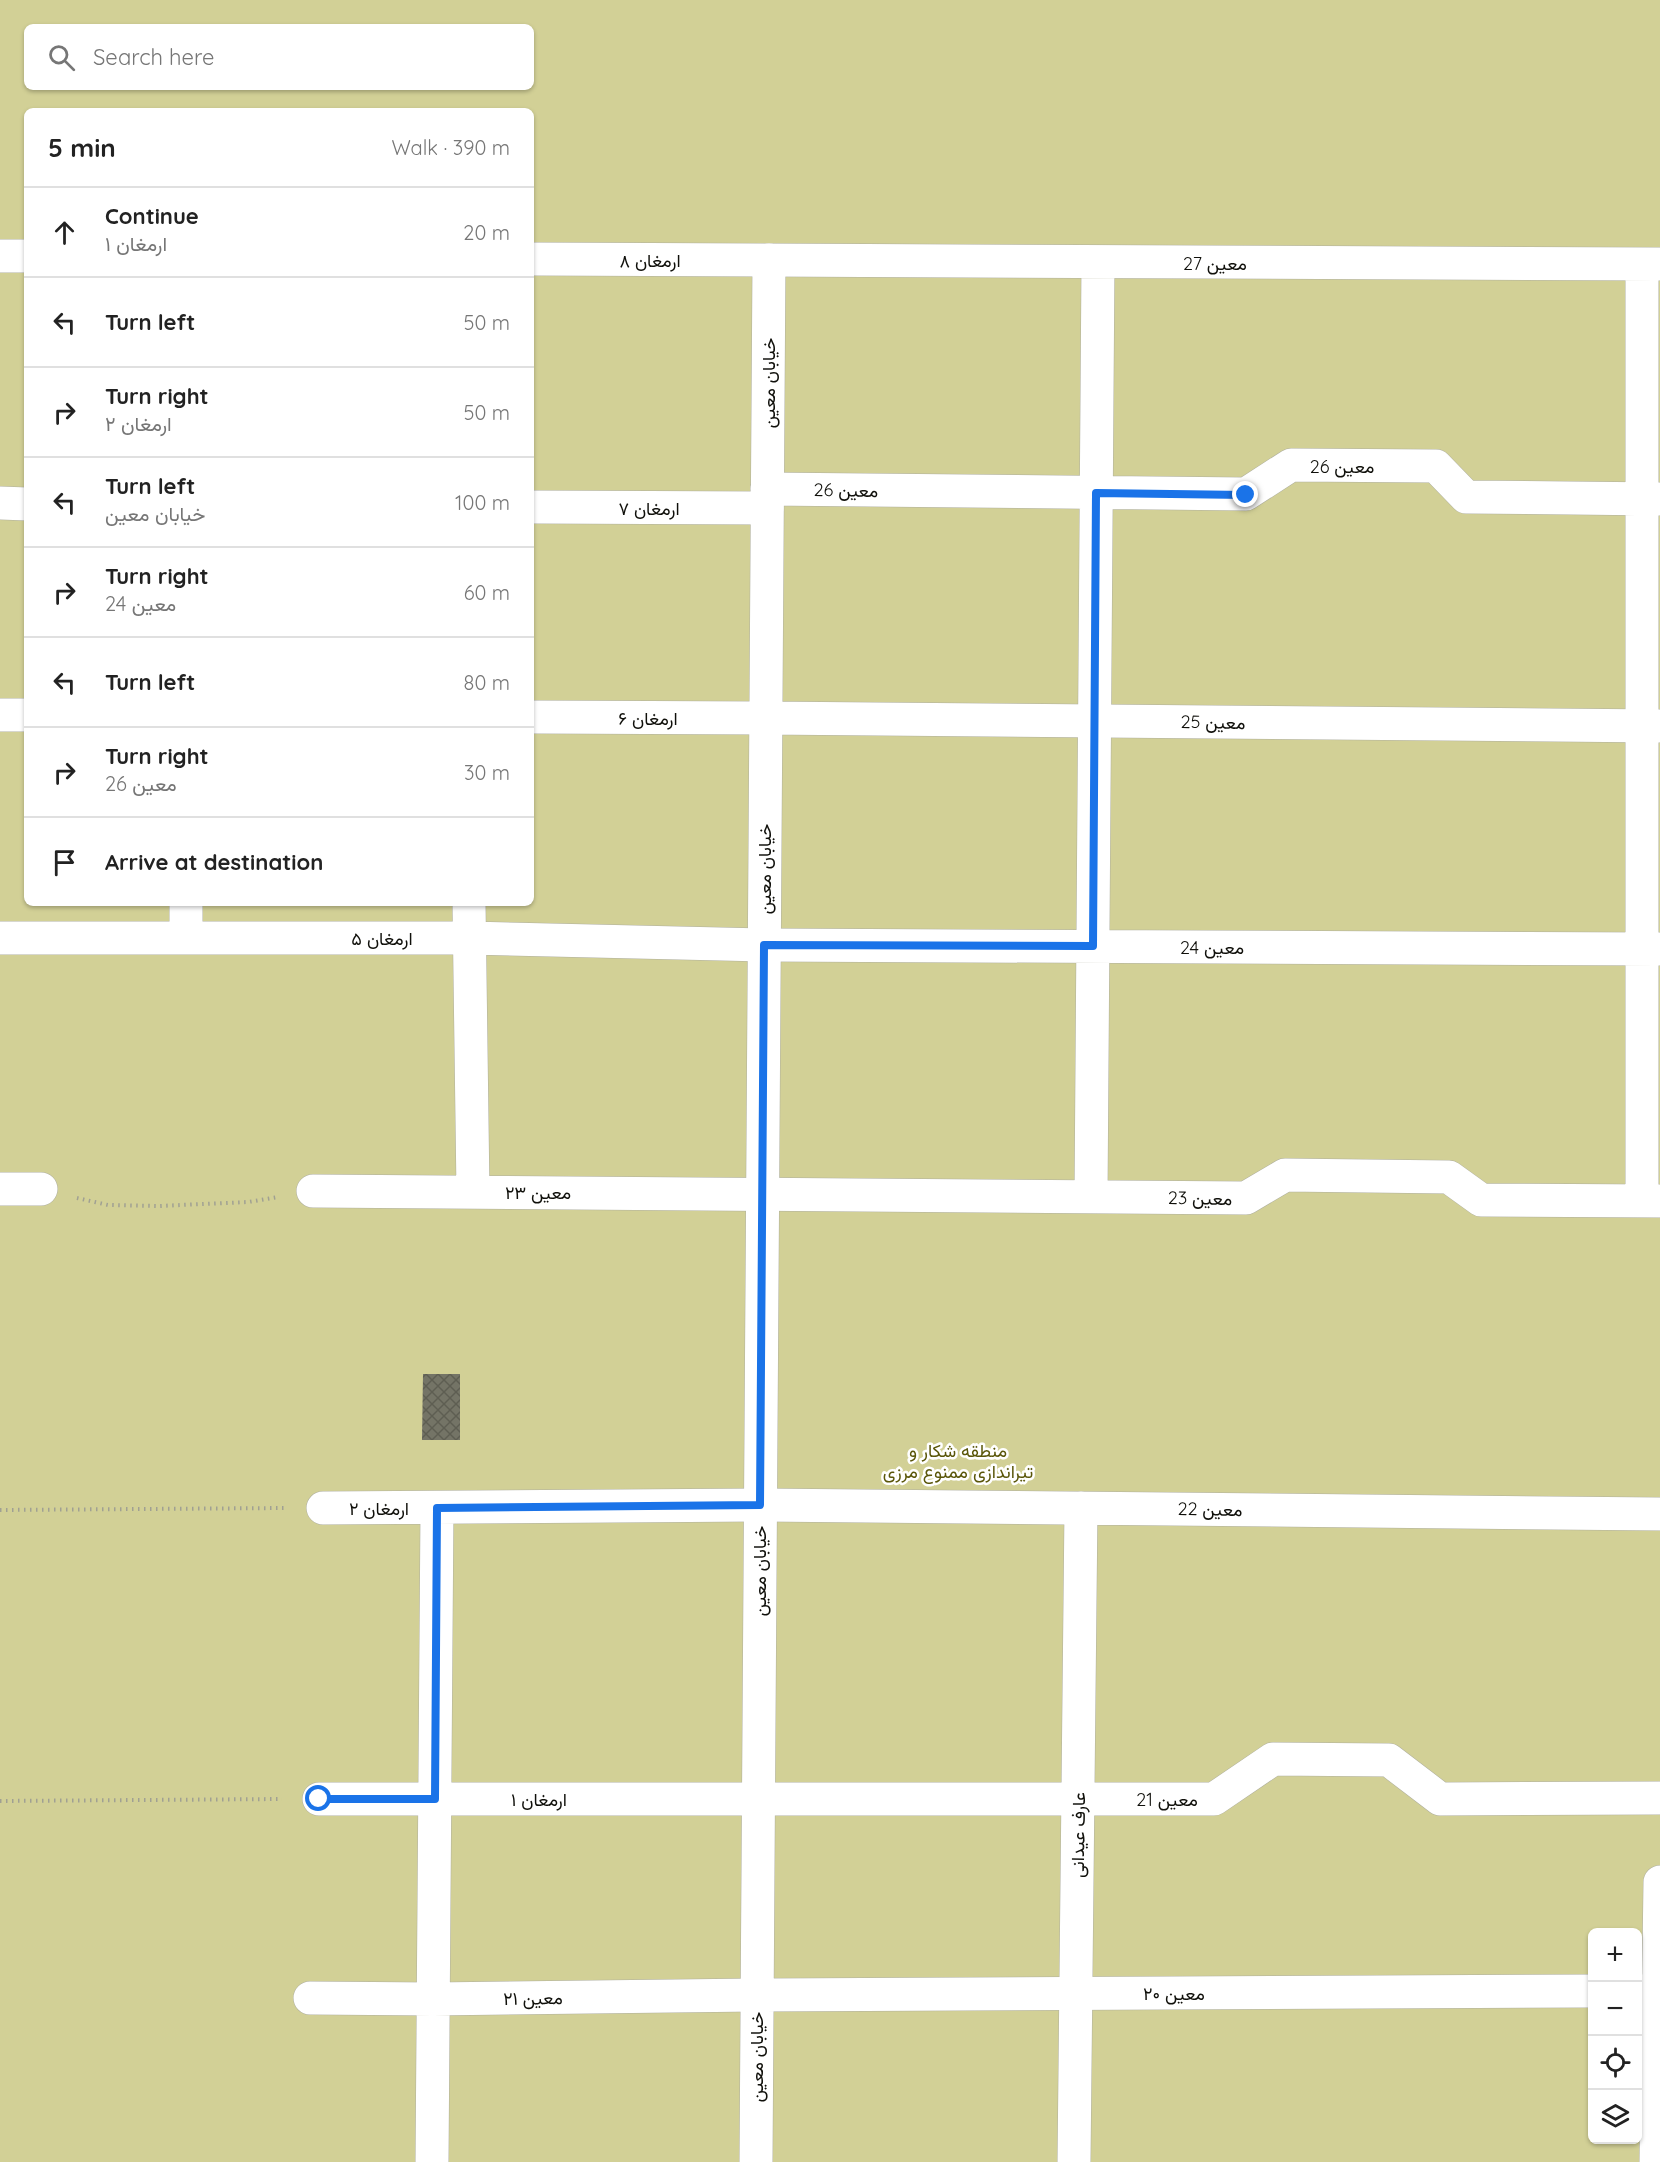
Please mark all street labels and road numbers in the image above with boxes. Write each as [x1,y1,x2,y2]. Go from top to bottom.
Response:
street label: ارمغان ۸ [619,249,681,272]
street label: معین 27 [1183,252,1247,275]
street label: خیابان معین [757,338,780,428]
street label: معین 26 [1310,455,1374,478]
street label: معین 26 [813,478,879,502]
street label: ارمغان ۷ [618,497,680,520]
street label: ارمغان ۶ [618,707,678,730]
street label: معین 25 [1180,710,1246,734]
street label: خیابان معین [753,824,776,914]
street label: ارمغان ۵ [351,927,413,950]
street label: معین 24 [1180,936,1244,959]
street label: معین ۲۳ [505,1181,571,1204]
street label: معین 23 [1168,1186,1232,1210]
street label: ارمغان ۲ [349,1497,409,1520]
street label: معین 22 [1177,1497,1243,1521]
street label: خیابان معین [748,1526,771,1616]
street label: ارمغان ۱ [511,1788,567,1811]
street label: معین 21 [1136,1788,1198,1811]
street label: عارف عیدانی [1066,1792,1090,1878]
street label: معین ۲۰ [1143,1982,1205,2005]
street label: معین ۲۱ [503,1986,563,2010]
street label: خیابان معین [745,2012,768,2102]

